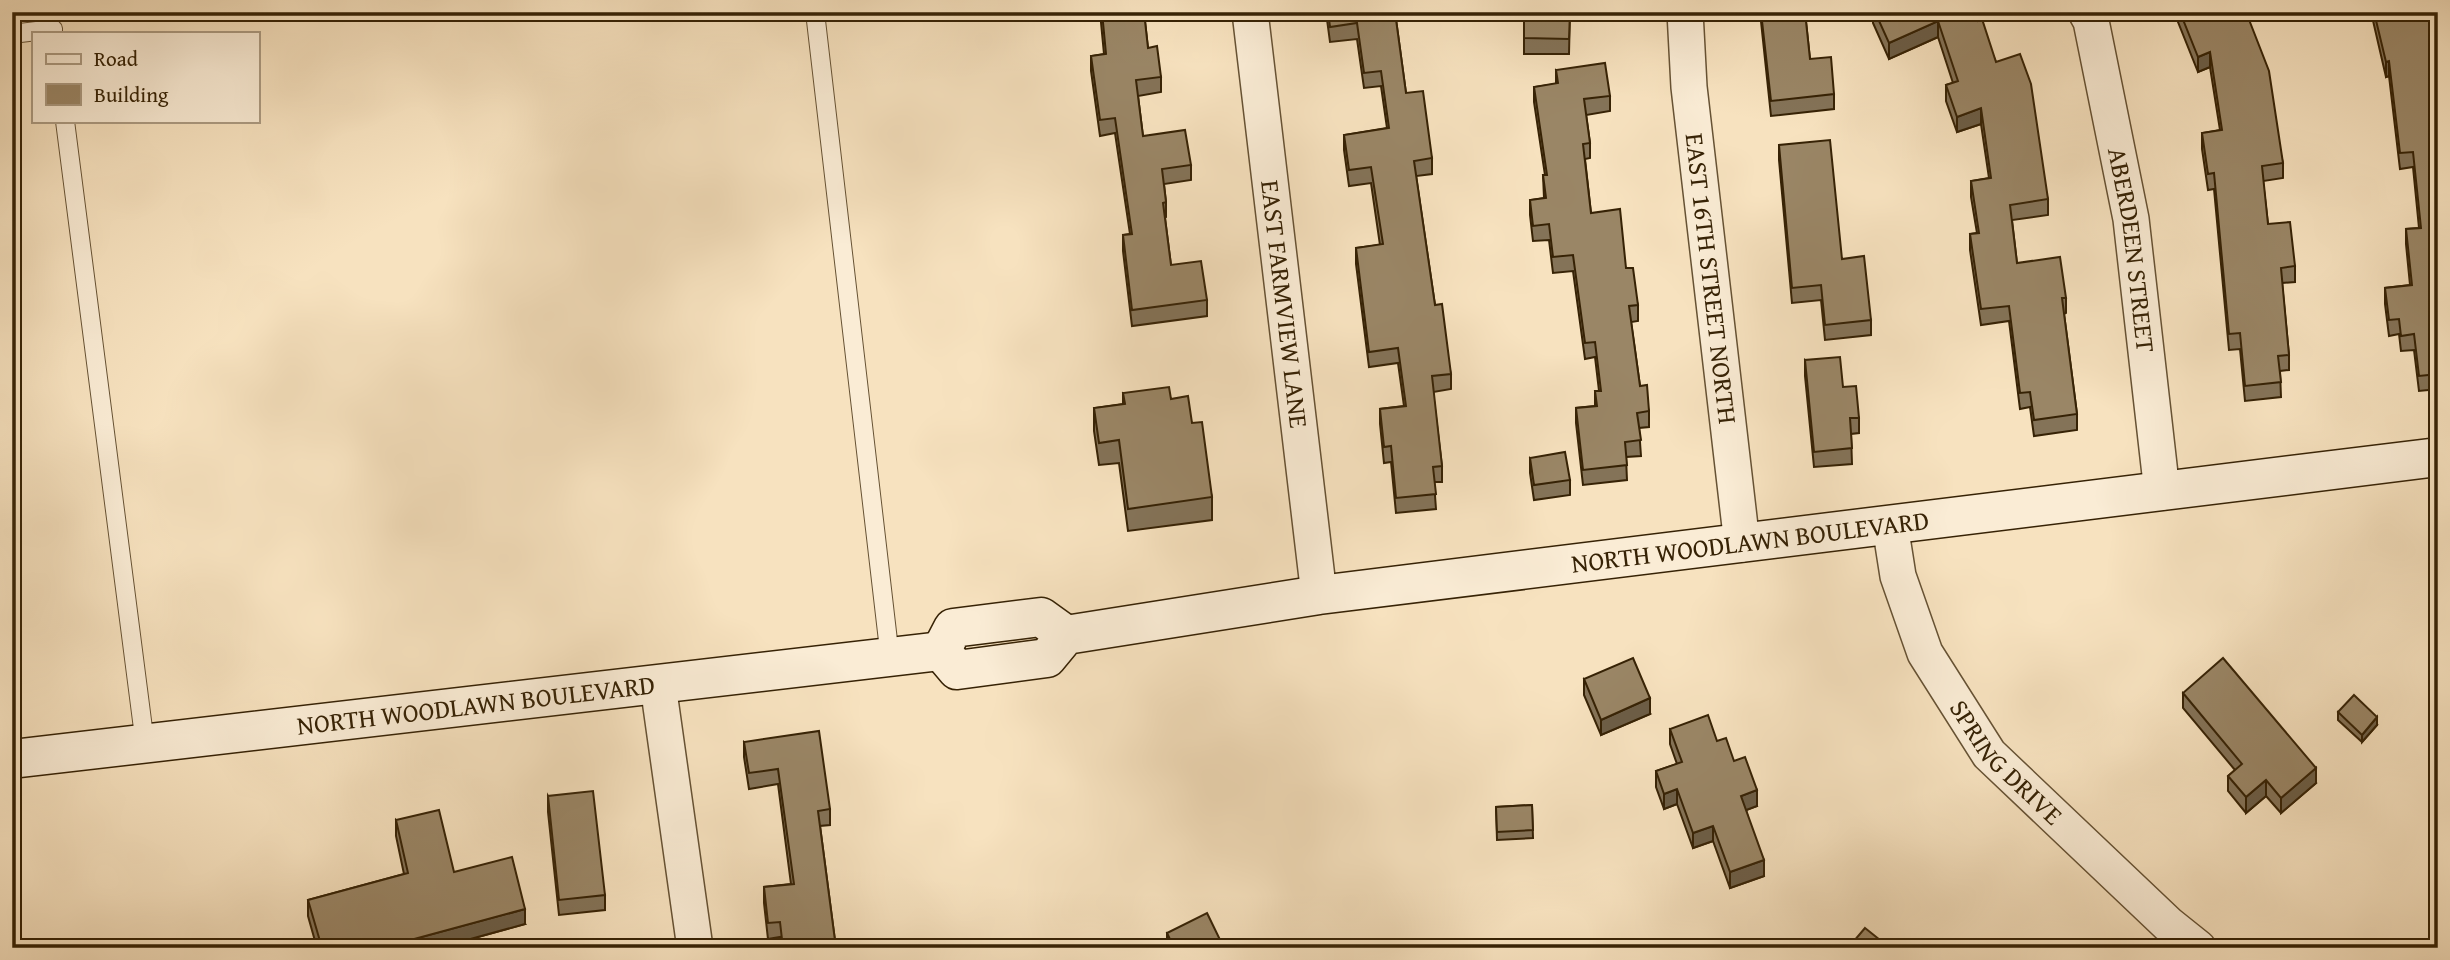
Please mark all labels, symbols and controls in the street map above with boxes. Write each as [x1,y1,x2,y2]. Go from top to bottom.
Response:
legend [32,32,259,122]
text: Road [94,43,139,74]
text: Building [94,79,169,110]
street label: EAST 16TH STREET NORTH [1675,131,1748,426]
street label: ABERDEEN STREET [2098,144,2166,355]
street label: EAST FARMVIEW LANE [1251,178,1319,430]
street label: NORTH WOODLAWN BOULEVARD [1569,500,1931,583]
street label: NORTH WOODLAWN BOULEVARD [295,664,657,745]
street label: SPRING DRIVE [1940,692,2072,834]

